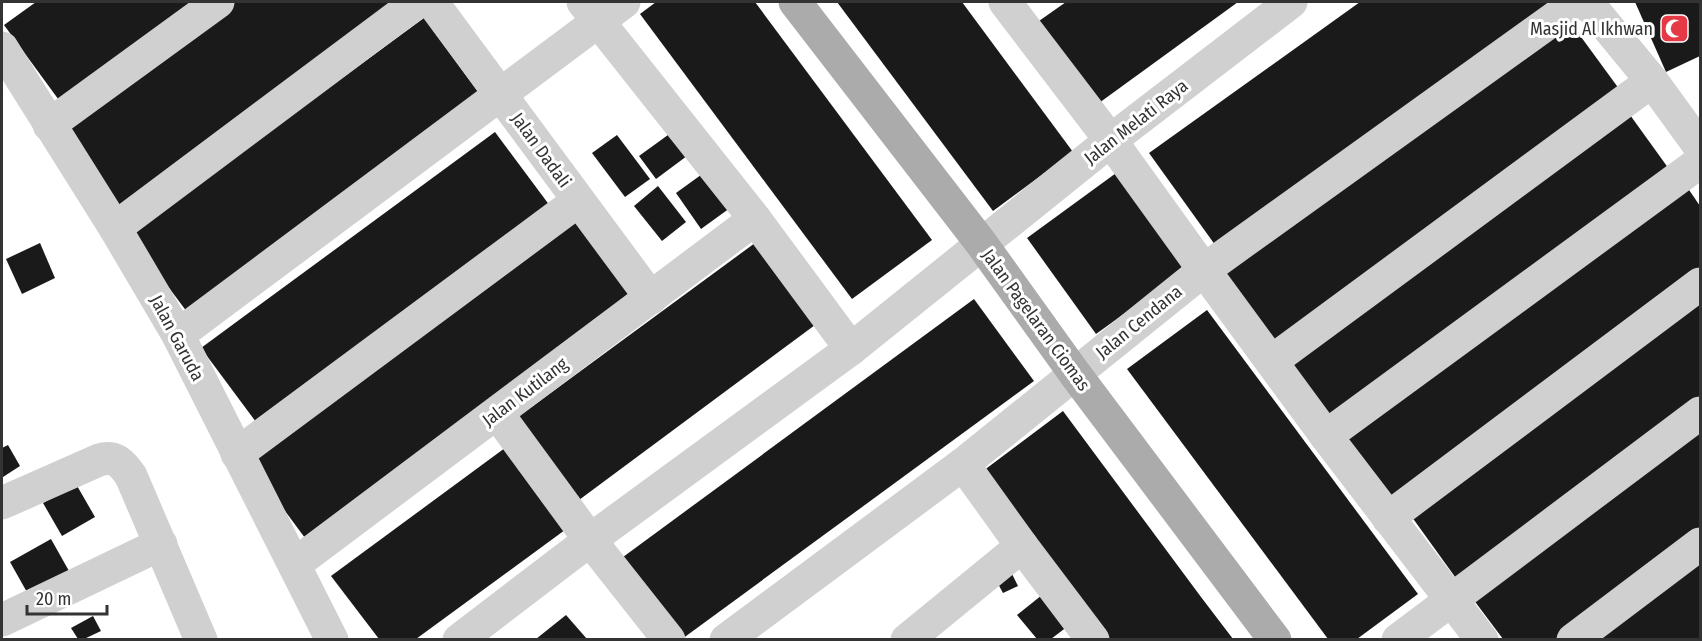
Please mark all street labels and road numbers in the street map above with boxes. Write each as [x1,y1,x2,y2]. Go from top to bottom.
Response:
street label: Jalan Melati Raya [1080,75,1192,169]
street label: Jalan Dadali [506,108,576,192]
street label: Jalan Pagelaran Ciomas [977,245,1095,396]
street label: Jalan Cendana [1091,280,1187,363]
street label: Jalan Garuda [145,291,209,385]
street label: Jalan Kutilang [478,352,573,431]

